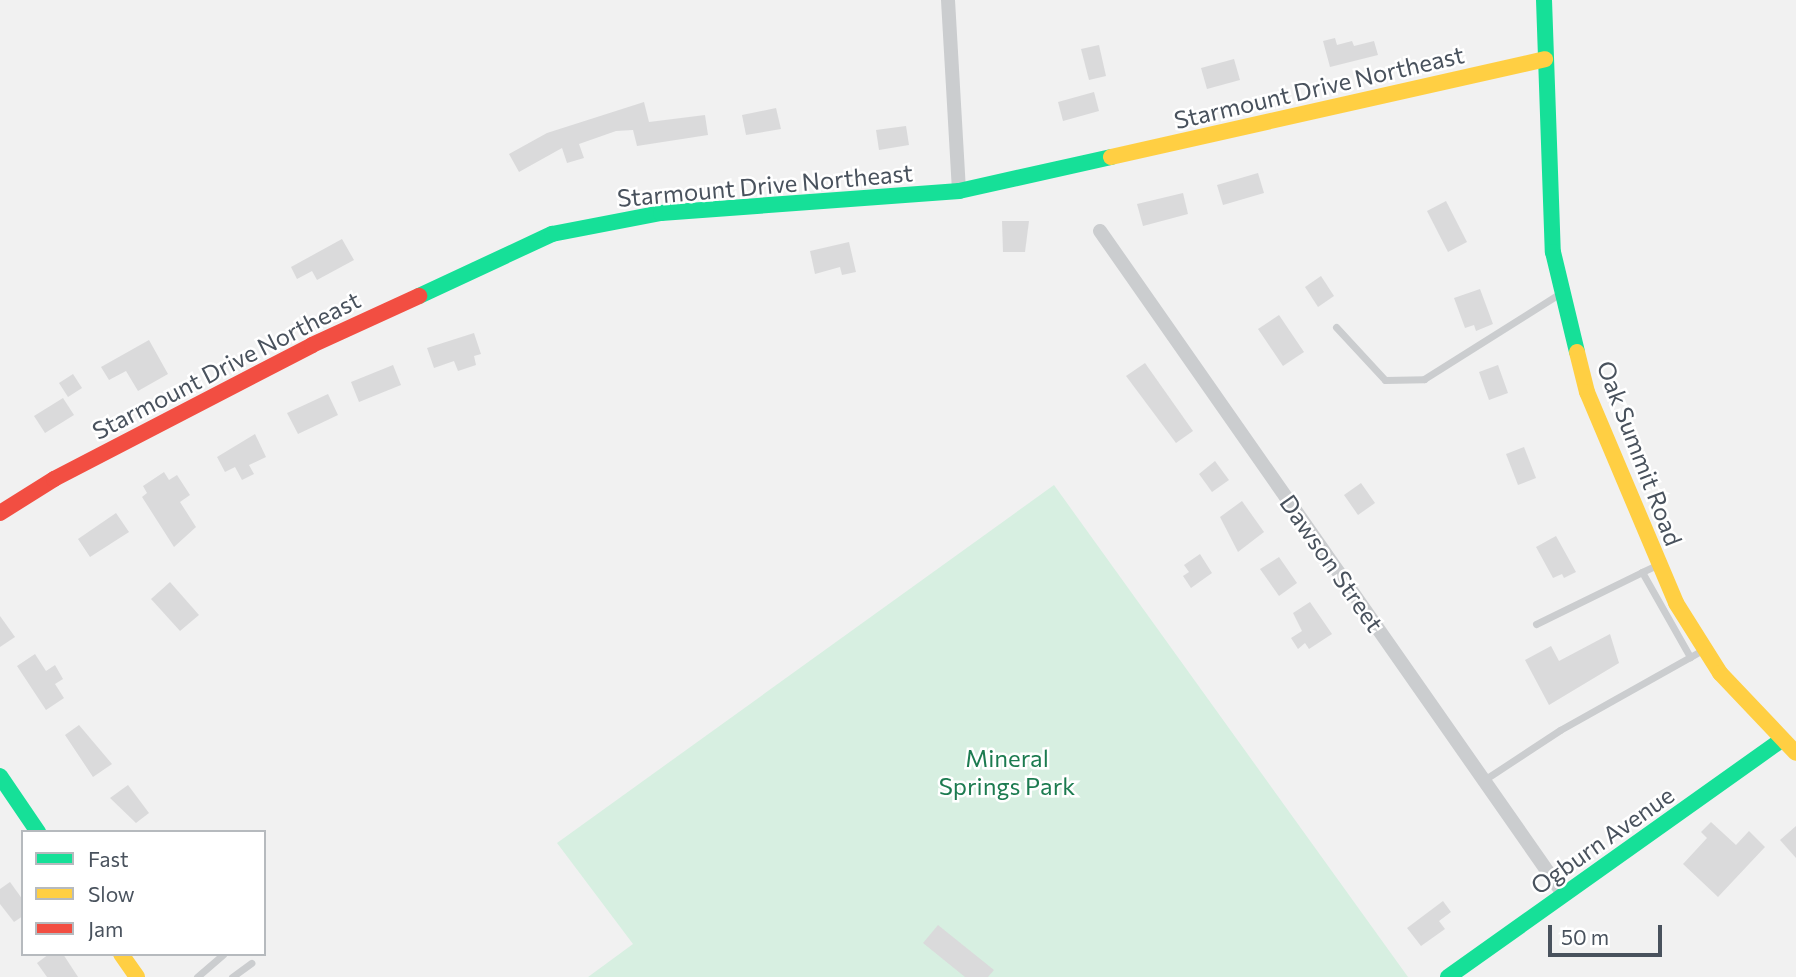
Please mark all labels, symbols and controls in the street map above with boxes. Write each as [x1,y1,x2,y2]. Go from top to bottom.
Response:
street label: Starmount Drive Northeast [1171,40,1467,134]
street label: Starmount Drive Northeast [616,158,914,212]
street label: Starmount Drive Northeast [87,285,365,445]
street label: Oak Summit Road [1591,356,1689,550]
street label: Dawson Street [1274,489,1390,637]
park label: Mineral Springs Park [939,744,1075,800]
street label: Ogburn Avenue [1525,780,1679,900]
legend [21,830,266,956]
text: Fast [88,846,129,871]
text: Slow [88,881,135,906]
scale bar [1551,911,1665,955]
text: Jam [88,916,123,941]
text: 50 m [1561,924,1609,949]

